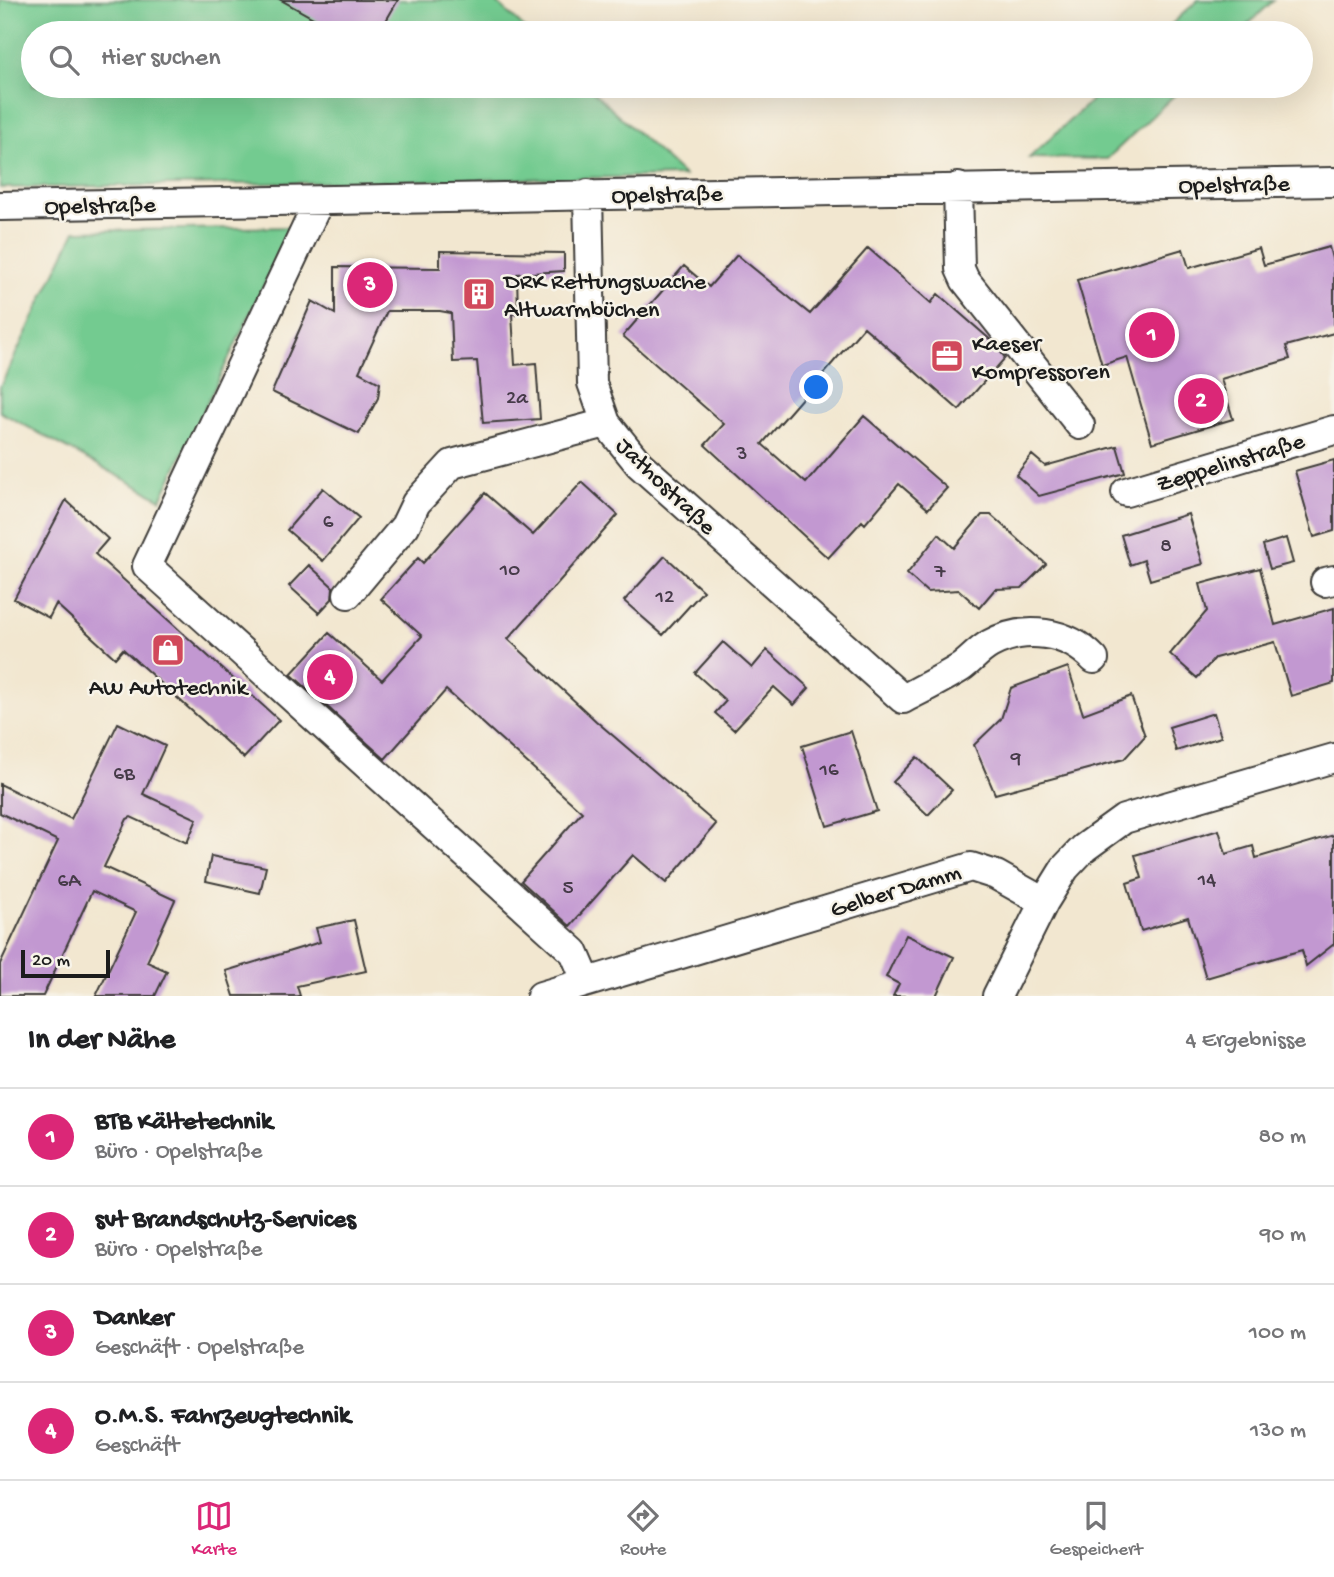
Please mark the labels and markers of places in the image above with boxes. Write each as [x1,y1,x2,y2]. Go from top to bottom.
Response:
pin: 3 [347,259,393,311]
place label: DRK Rettungswache Altwarmbüchen [502,269,707,326]
building icon: DRK Rettungswache Altwarmbüchen [460,275,498,313]
pin: 1 [1129,309,1175,361]
place label: Kaeser Kompressoren [972,331,1110,388]
office icon: Kaeser Kompressoren [928,337,966,375]
pin: 2 [1178,375,1224,427]
shop icon: AW Autotechnik [149,631,187,669]
pin: 4 [307,651,353,703]
place label: AW Autotechnik [89,675,250,704]

